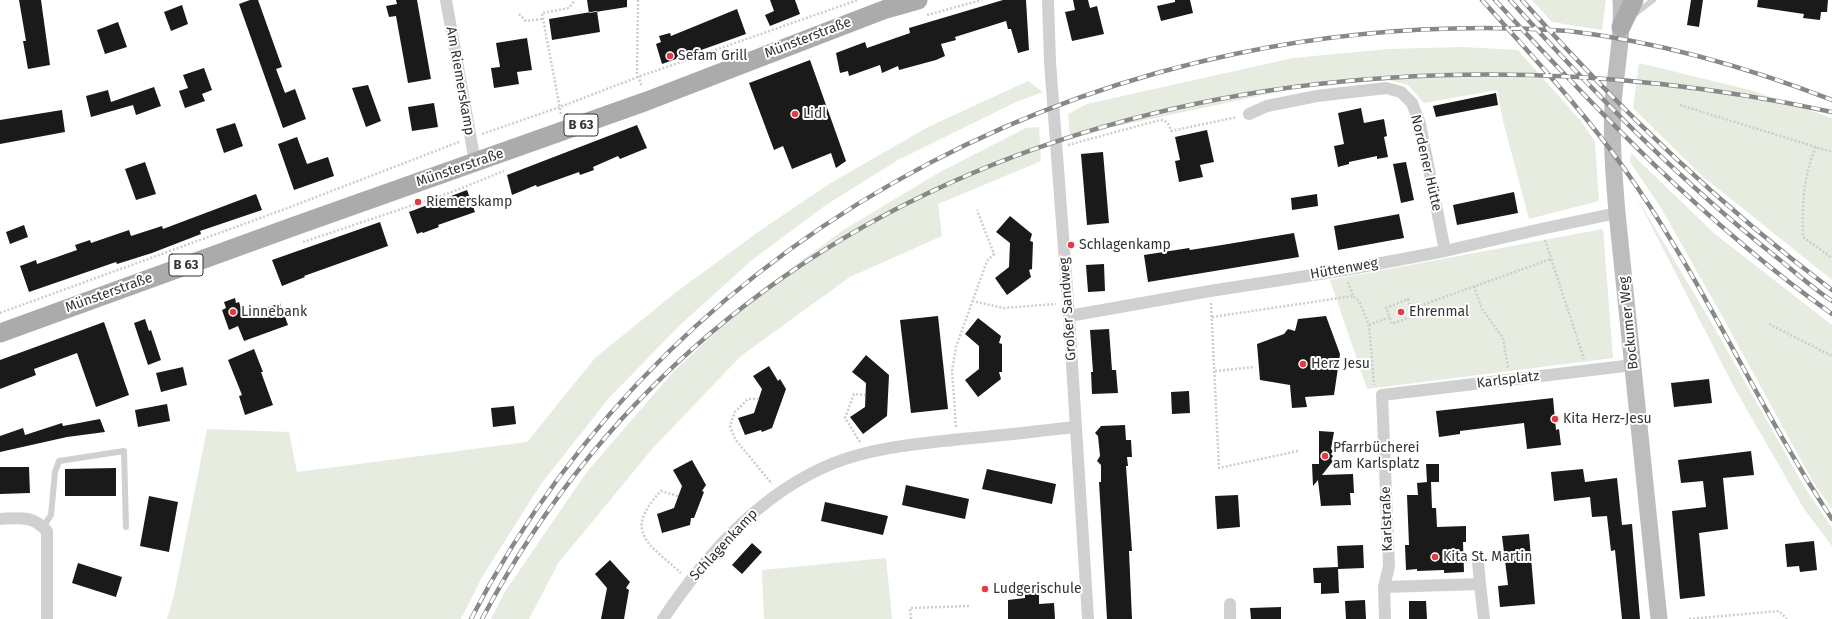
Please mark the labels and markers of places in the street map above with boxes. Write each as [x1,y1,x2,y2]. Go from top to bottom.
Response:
place label: Sefam Grill [678,48,747,64]
marker: Sefam Grill [665,51,675,61]
place label: Lidl [803,106,826,122]
marker: Lidl [790,109,800,119]
place label: Riemerskamp [426,194,512,210]
marker: Riemerskamp [413,197,423,207]
place label: Schlagenkamp [1079,237,1171,253]
marker: Schlagenkamp [1066,240,1076,250]
place label: Linnebank [241,304,307,320]
place label: Ehrenmal [1409,304,1469,320]
marker: Linnebank [228,307,238,317]
marker: Ehrenmal [1396,307,1406,317]
place label: Herz Jesu [1311,356,1370,372]
marker: Herz Jesu [1298,359,1308,369]
place label: Kita Herz-Jesu [1563,411,1652,427]
marker: Kita Herz-Jesu [1550,414,1560,424]
place label: Pfarrbücherei am Karlsplatz [1333,440,1419,472]
marker: Pfarrbücherei am Karlsplatz [1320,451,1330,461]
place label: Kita St. Martin [1443,549,1532,565]
marker: Kita St. Martin [1430,552,1440,562]
place label: Ludgerischule [993,581,1082,597]
marker: Ludgerischule [980,584,990,594]

